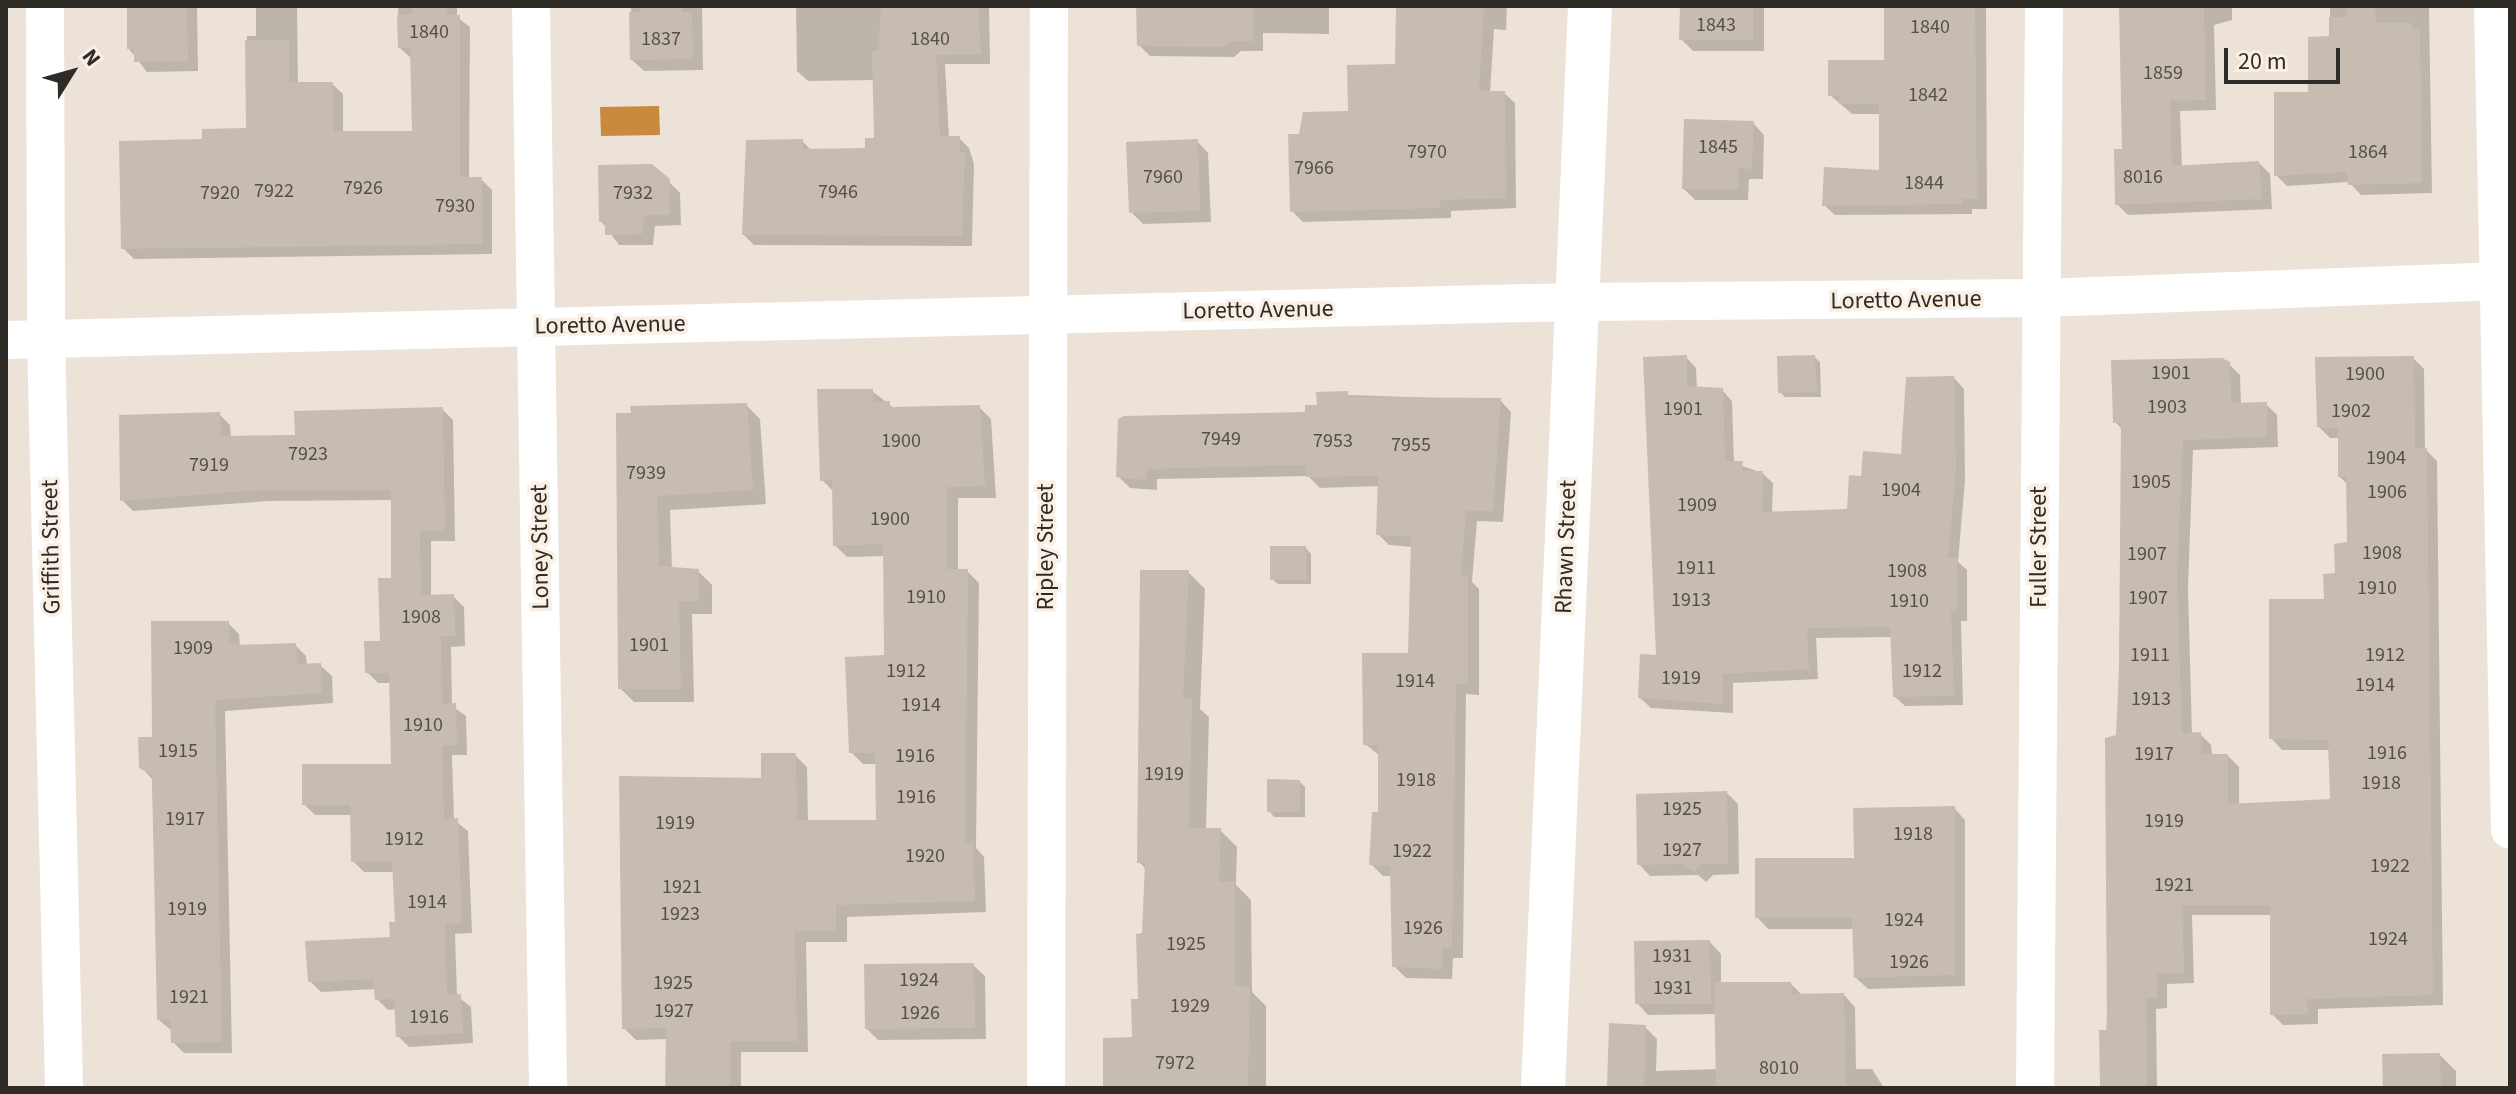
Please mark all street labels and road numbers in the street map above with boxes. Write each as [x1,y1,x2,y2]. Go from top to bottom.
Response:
street label: Loretto Avenue [1830,284,1982,316]
street label: Loretto Avenue [1182,294,1334,326]
street label: Loretto Avenue [534,309,686,341]
street label: Griffith Street [35,479,67,615]
street label: Rhawn Street [1549,479,1583,615]
street label: Ripley Street [1032,483,1060,611]
street label: Loney Street [525,484,555,610]
street label: Fuller Street [2025,486,2053,608]

